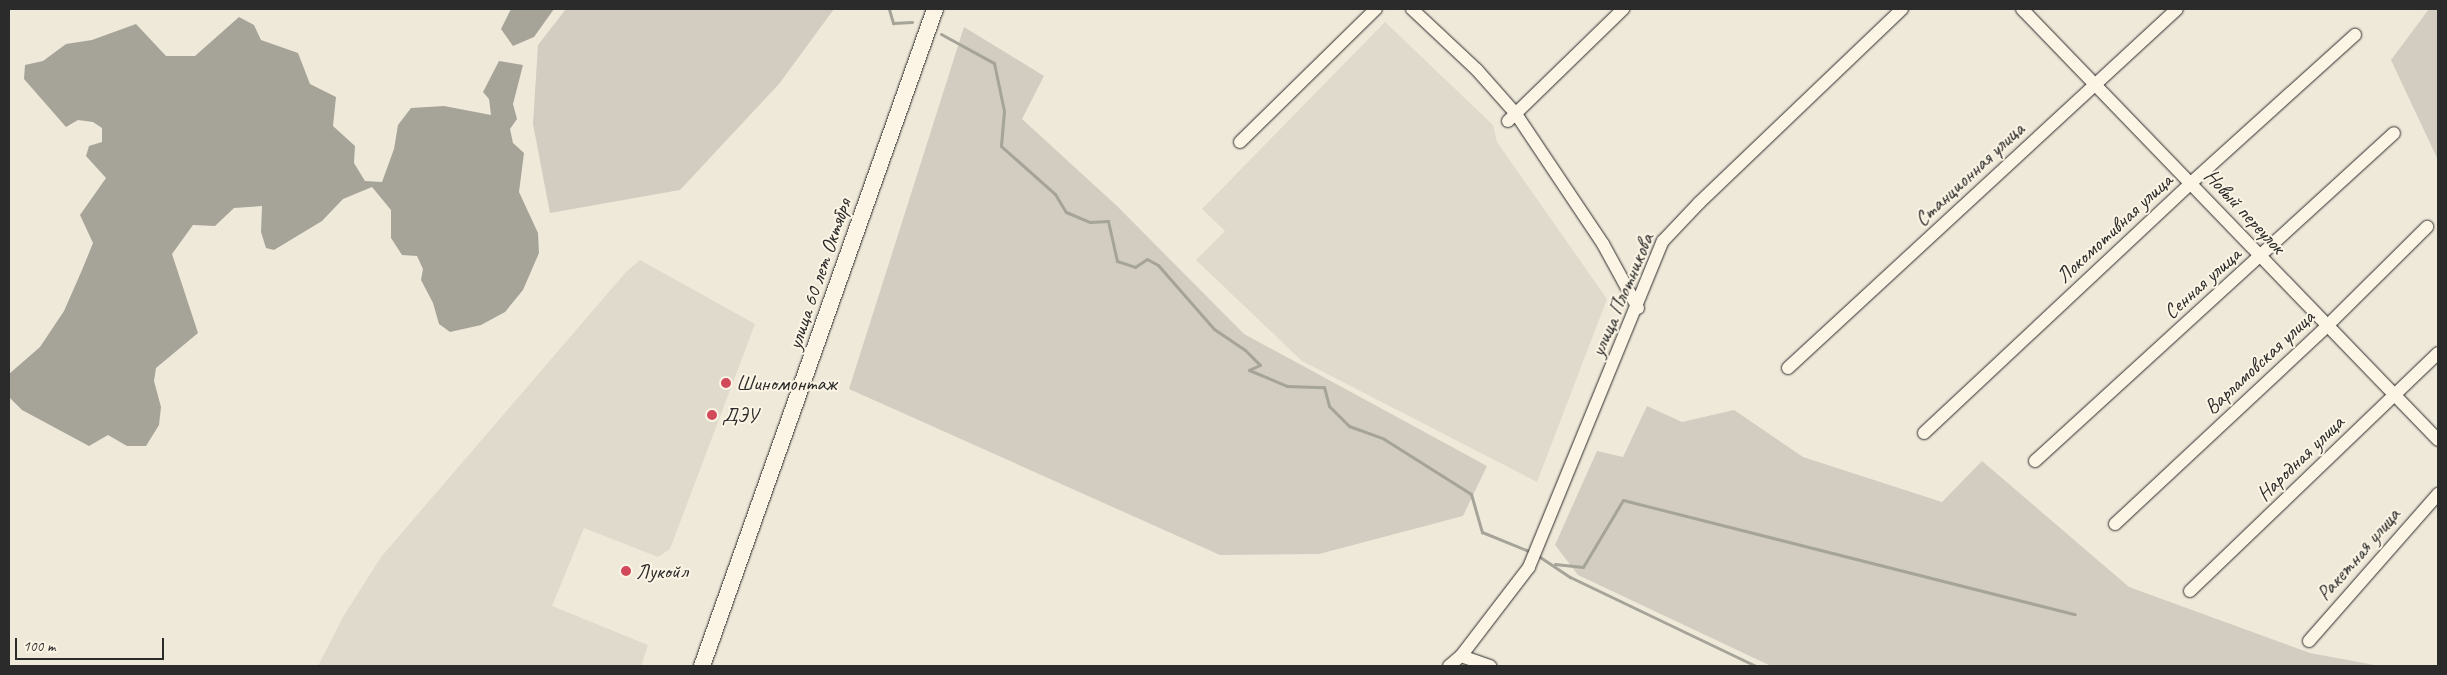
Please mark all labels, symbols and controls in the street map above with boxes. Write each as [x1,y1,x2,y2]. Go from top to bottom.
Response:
street label: Станционная улица [1908,116,2030,232]
street label: Новый переулок [2199,163,2291,259]
street label: Локомотивная улица [2051,168,2177,288]
street label: улица 60 лет Октября [781,194,857,354]
street label: улица Плотникова [1584,228,1660,362]
street label: Сенная улица [2158,242,2246,324]
street label: Варламовская улица [2198,304,2320,420]
place label: Шиномонтаж [736,370,836,396]
marker: Шиномонтаж [720,377,732,389]
place label: ДЭУ [722,402,758,428]
marker: ДЭУ [706,409,718,421]
street label: Народная улица [2250,410,2350,506]
street label: Ракетная улица [2310,502,2406,606]
place label: Лукойл [636,558,688,584]
marker: Лукойл [620,565,632,577]
scale bar [18,628,166,660]
text: 100 m [23,637,55,656]

